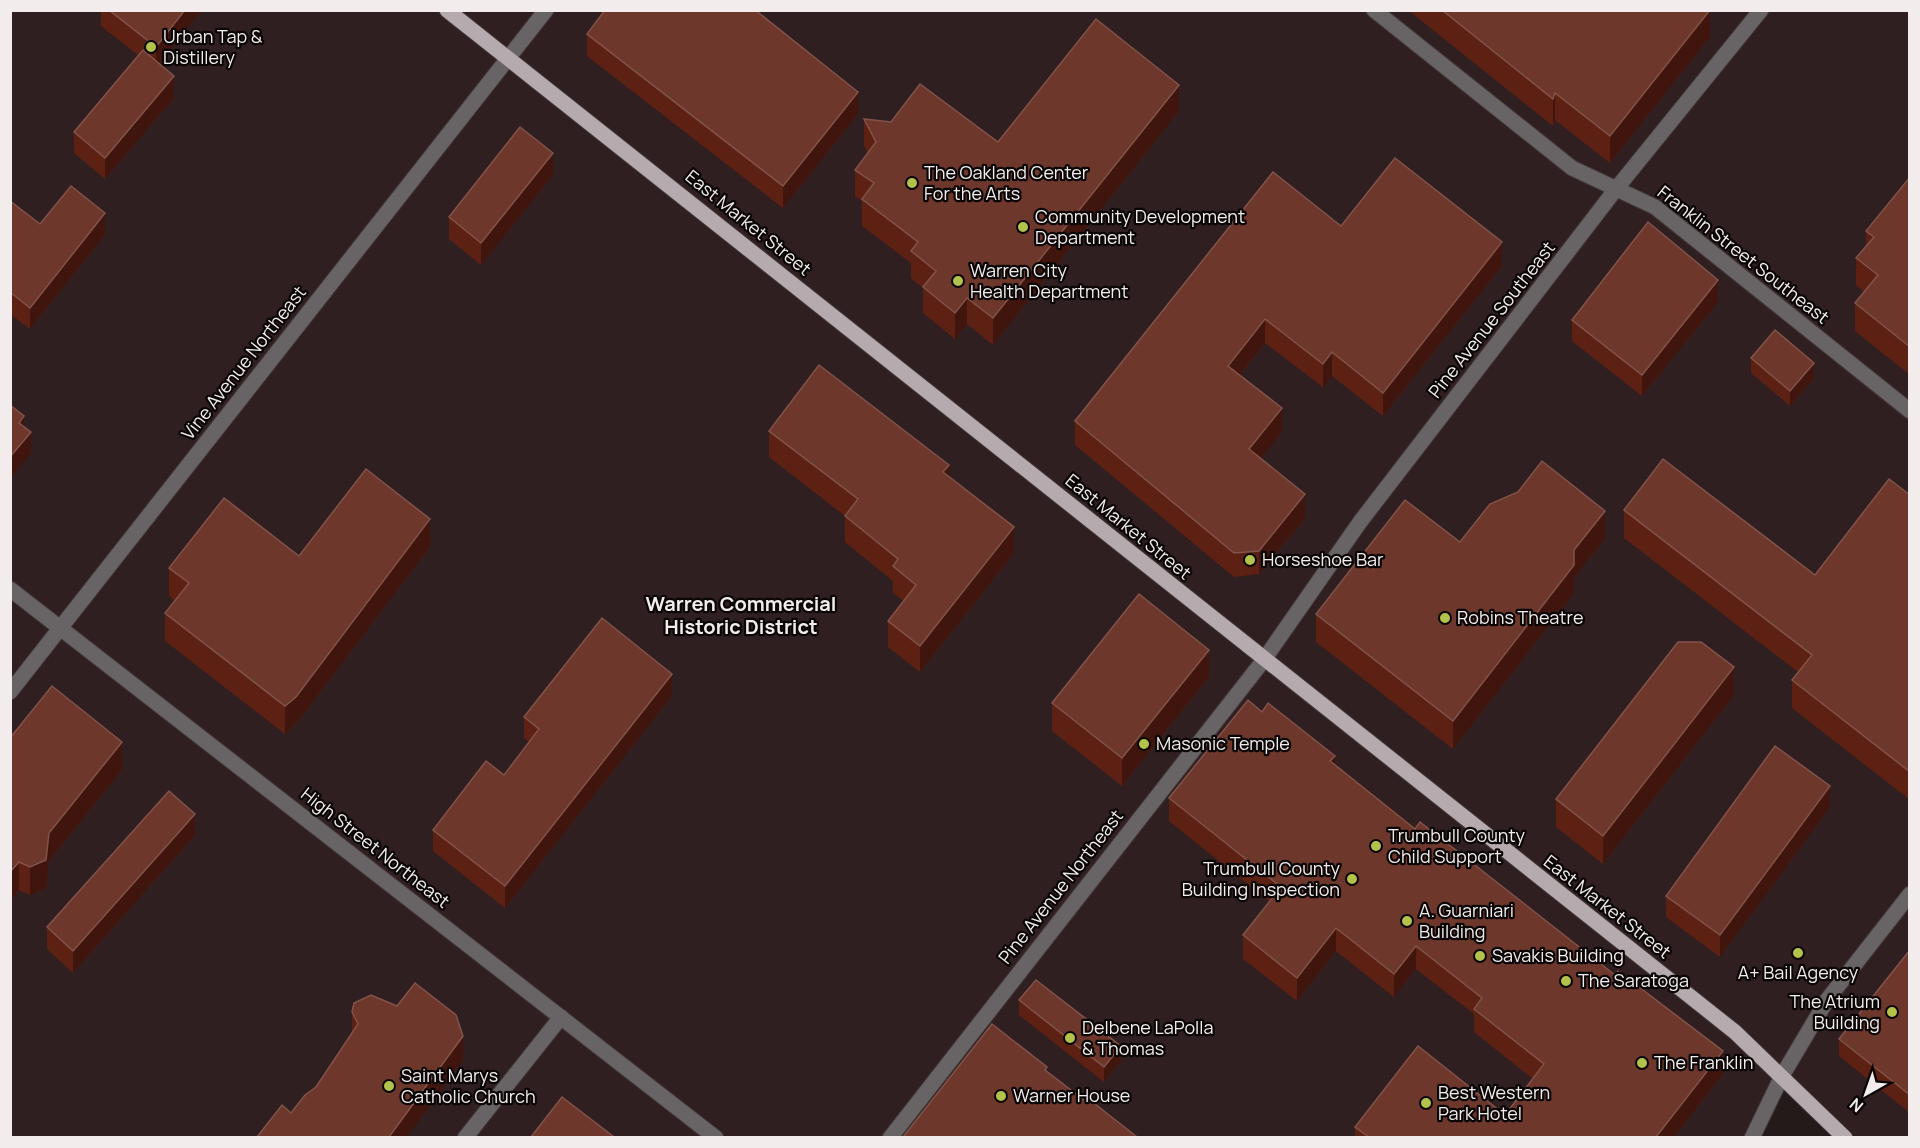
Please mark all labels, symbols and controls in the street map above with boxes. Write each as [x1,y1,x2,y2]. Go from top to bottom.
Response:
place label: Urban Tap & Distillery [163,24,263,69]
marker: Urban Tap & Distillery [144,40,158,54]
place label: The Oakland Center For the Arts [924,160,1089,205]
street label: East Market Street [681,164,816,280]
marker: The Oakland Center For the Arts [905,176,919,190]
street label: Franklin Street Southeast [1653,180,1834,329]
place label: Community Development Department [1035,204,1245,249]
marker: Community Development Department [1016,220,1030,234]
street label: Pine Avenue Southeast [1423,236,1560,403]
place label: Warren City Health Department [970,258,1128,303]
marker: Warren City Health Department [951,274,965,288]
street label: Vine Avenue Northeast [176,281,311,444]
street label: East Market Street [1061,468,1196,584]
place label: Horseshoe Bar [1262,547,1384,571]
marker: Horseshoe Bar [1243,553,1257,567]
district label: Warren Commercial Historic District [646,590,836,640]
place label: Robins Theatre [1457,605,1583,629]
marker: Robins Theatre [1438,611,1452,625]
place label: Masonic Temple [1156,731,1290,755]
marker: Masonic Temple [1137,737,1151,751]
street label: High Street Northeast [296,782,455,913]
street label: Pine Avenue Northeast [992,804,1128,968]
place label: Trumbull County Child Support [1388,823,1525,868]
marker: Trumbull County Child Support [1369,839,1383,853]
street label: East Market Street [1539,849,1676,963]
place label: Trumbull County Building Inspection [1182,856,1341,901]
marker: Trumbull County Building Inspection [1345,872,1359,886]
place label: A. Guarniari Building [1419,898,1514,943]
marker: A. Guarniari Building [1400,914,1414,928]
place label: Savakis Building [1492,943,1624,967]
marker: A+ Bail Agency [1791,946,1805,960]
marker: Savakis Building [1473,949,1487,963]
place label: A+ Bail Agency [1738,960,1859,984]
place label: The Saratoga [1578,968,1689,992]
marker: The Saratoga [1559,974,1573,988]
place label: The Atrium Building [1790,989,1880,1034]
marker: The Atrium Building [1885,1005,1899,1019]
place label: Delbene LaPolla & Thomas [1082,1015,1214,1060]
marker: Delbene LaPolla & Thomas [1063,1031,1077,1045]
place label: The Franklin [1654,1050,1753,1074]
marker: The Franklin [1635,1056,1649,1070]
place label: Saint Marys Catholic Church [401,1063,536,1108]
north arrow [1836,1064,1896,1124]
marker: Saint Marys Catholic Church [382,1079,396,1093]
place label: Best Western Park Hotel [1438,1080,1550,1125]
place label: Warner House [1013,1083,1130,1107]
marker: Warner House [994,1089,1008,1103]
text: N [1845,1093,1868,1118]
marker: Best Western Park Hotel [1419,1096,1433,1110]

